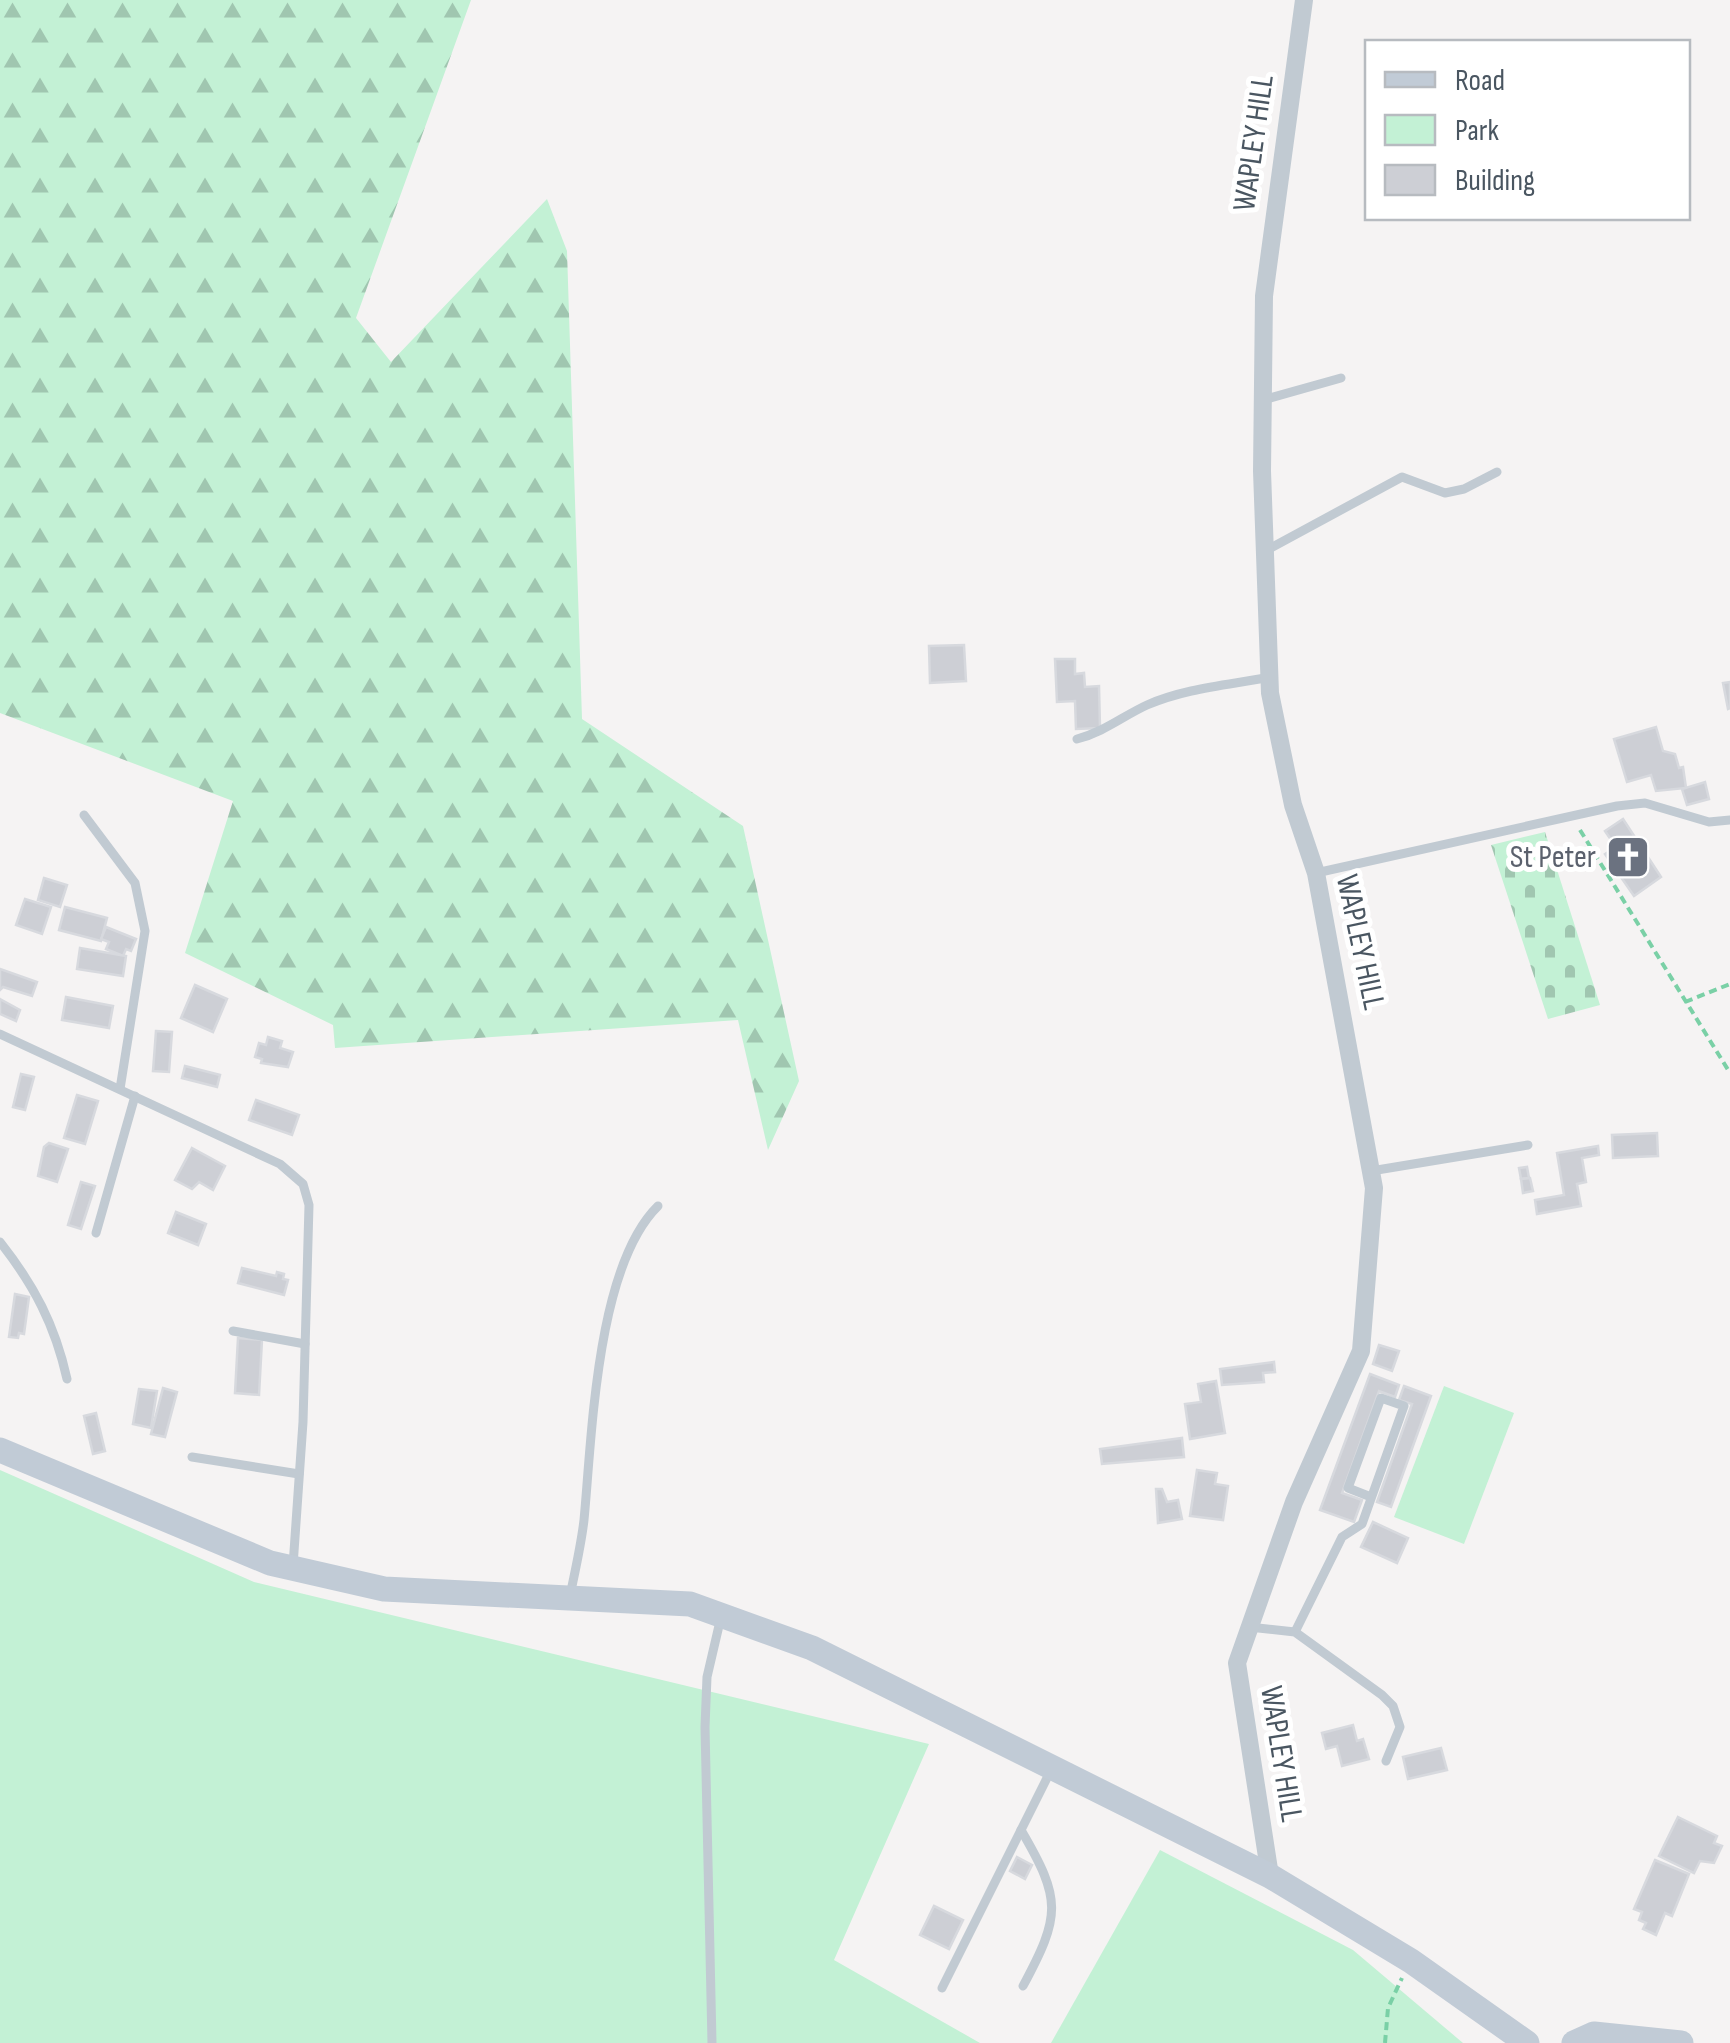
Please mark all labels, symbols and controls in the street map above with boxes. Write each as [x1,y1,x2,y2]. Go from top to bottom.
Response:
legend [1365,40,1690,220]
text: Road [1455,63,1505,99]
street label: WAPLEY HILL [1225,72,1283,214]
text: Park [1455,113,1499,149]
text: Building [1455,163,1535,199]
church icon: St Peter [1605,834,1651,880]
place label: St Peter [1510,838,1596,877]
street label: WAPLEY HILL [1327,871,1393,1013]
street label: WAPLEY HILL [1251,1683,1311,1825]

